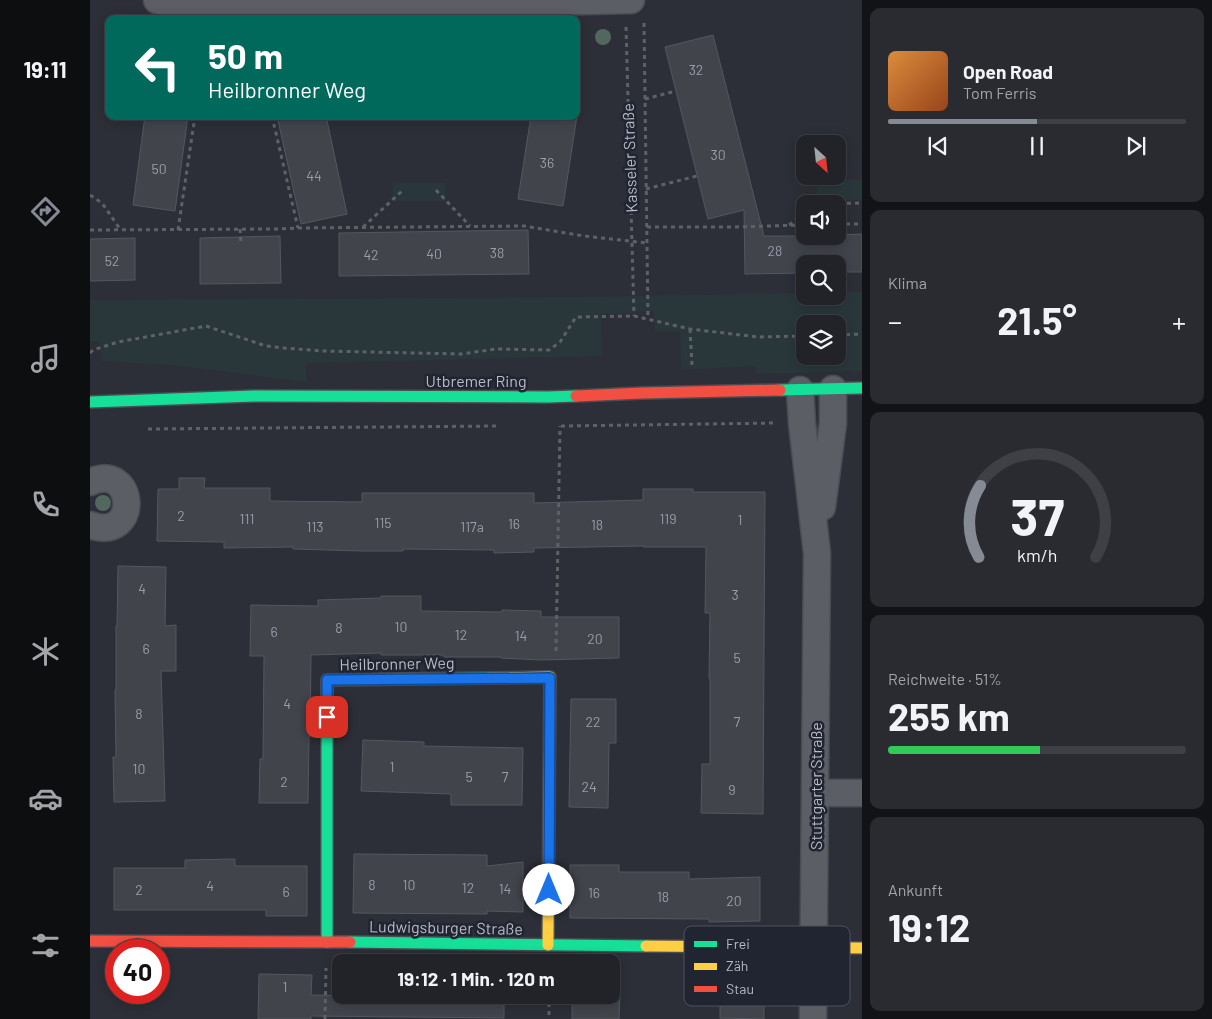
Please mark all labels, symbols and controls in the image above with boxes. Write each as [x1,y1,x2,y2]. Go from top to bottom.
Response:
text: 50 m [208,34,283,76]
icon: left [125,35,190,100]
text: 19:11 [23,56,67,82]
text: Open Road [963,60,1053,83]
house number: 32 [689,61,703,78]
text: Heilbronner Weg [208,76,366,102]
text: Tom Ferris [963,83,1037,102]
street label: Kasseler Straße [618,103,640,213]
icon: previous [924,132,952,160]
icon: pause [1023,132,1051,160]
icon: next [1122,132,1150,160]
north arrow [796,135,846,185]
map controls [796,135,846,365]
house number: 30 [710,146,726,163]
house number: 36 [540,154,554,171]
house number: 50 [151,160,167,177]
house number: 44 [306,167,322,184]
icon: directions [28,194,63,229]
button: sound [796,195,846,245]
house number: 28 [768,242,782,259]
house number: 38 [490,244,504,261]
house number: 40 [426,245,442,262]
house number: 42 [363,246,379,263]
house number: 52 [105,252,119,269]
button: search [796,255,846,305]
text: Klima [888,273,927,292]
text: 21.5° [997,297,1077,343]
text: − [888,304,902,338]
text: + [1172,304,1186,338]
button: layers [796,315,846,365]
icon: music [28,341,63,376]
street label: Utbremer Ring [426,371,526,390]
text: 37 [1010,484,1064,546]
icon: phone [28,487,63,522]
house number: 2 [177,507,185,524]
house number: 111 [240,510,254,527]
house number: 119 [659,510,677,527]
house number: 1 [738,511,742,528]
house number: 115 [374,514,392,531]
house number: 16 [508,515,520,532]
house number: 18 [591,516,603,533]
house number: 113 [306,518,324,535]
house number: 117a [460,518,484,535]
text: km/h [1017,544,1057,566]
house number: 4 [138,580,146,597]
house number: 3 [731,586,739,603]
house number: 10 [395,618,407,635]
house number: 8 [335,619,343,636]
house number: 6 [270,623,278,640]
house number: 12 [455,626,467,643]
house number: 14 [515,627,527,644]
house number: 20 [587,630,603,647]
icon: climate [28,634,63,669]
house number: 6 [142,640,150,657]
house number: 5 [733,649,741,666]
street label: Heilbronner Weg [339,652,455,674]
text: Reichweite · 51% [888,669,1002,688]
text: 255 km [888,693,1010,739]
house number: 4 [283,695,291,712]
pin [306,696,348,738]
icon: arrive [313,703,341,731]
house number: 8 [135,705,143,722]
house number: 22 [585,713,601,730]
house number: 7 [734,713,741,730]
street label: Stuttgarter Straße [806,722,825,850]
house number: 1 [390,758,394,775]
house number: 10 [133,760,145,777]
house number: 5 [465,768,473,785]
house number: 7 [502,768,509,785]
house number: 2 [280,773,288,790]
house number: 24 [581,778,597,795]
icon: car [28,781,63,816]
house number: 9 [728,781,736,798]
position arrow [522,863,574,915]
house number: 8 [368,876,376,893]
house number: 10 [403,876,415,893]
house number: 4 [206,877,214,894]
house number: 12 [462,879,474,896]
house number: 14 [499,880,511,897]
text: Ankunft [888,880,943,899]
house number: 2 [135,881,143,898]
house number: 6 [282,883,290,900]
house number: 16 [588,884,600,901]
house number: 18 [657,888,669,905]
house number: 20 [726,892,742,909]
text: 19:12 [888,904,970,950]
street label: Ludwigsburger Straße [369,916,523,938]
legend [684,926,850,1006]
icon: filters [28,928,63,963]
text: Frei [726,935,750,952]
speed limit sign: 40 [105,939,170,1004]
text: Zäh [726,957,748,974]
text: 19:12 · 1 Min. · 120 m [397,967,555,990]
house number: 1 [283,978,287,995]
text: Stau [726,980,754,997]

